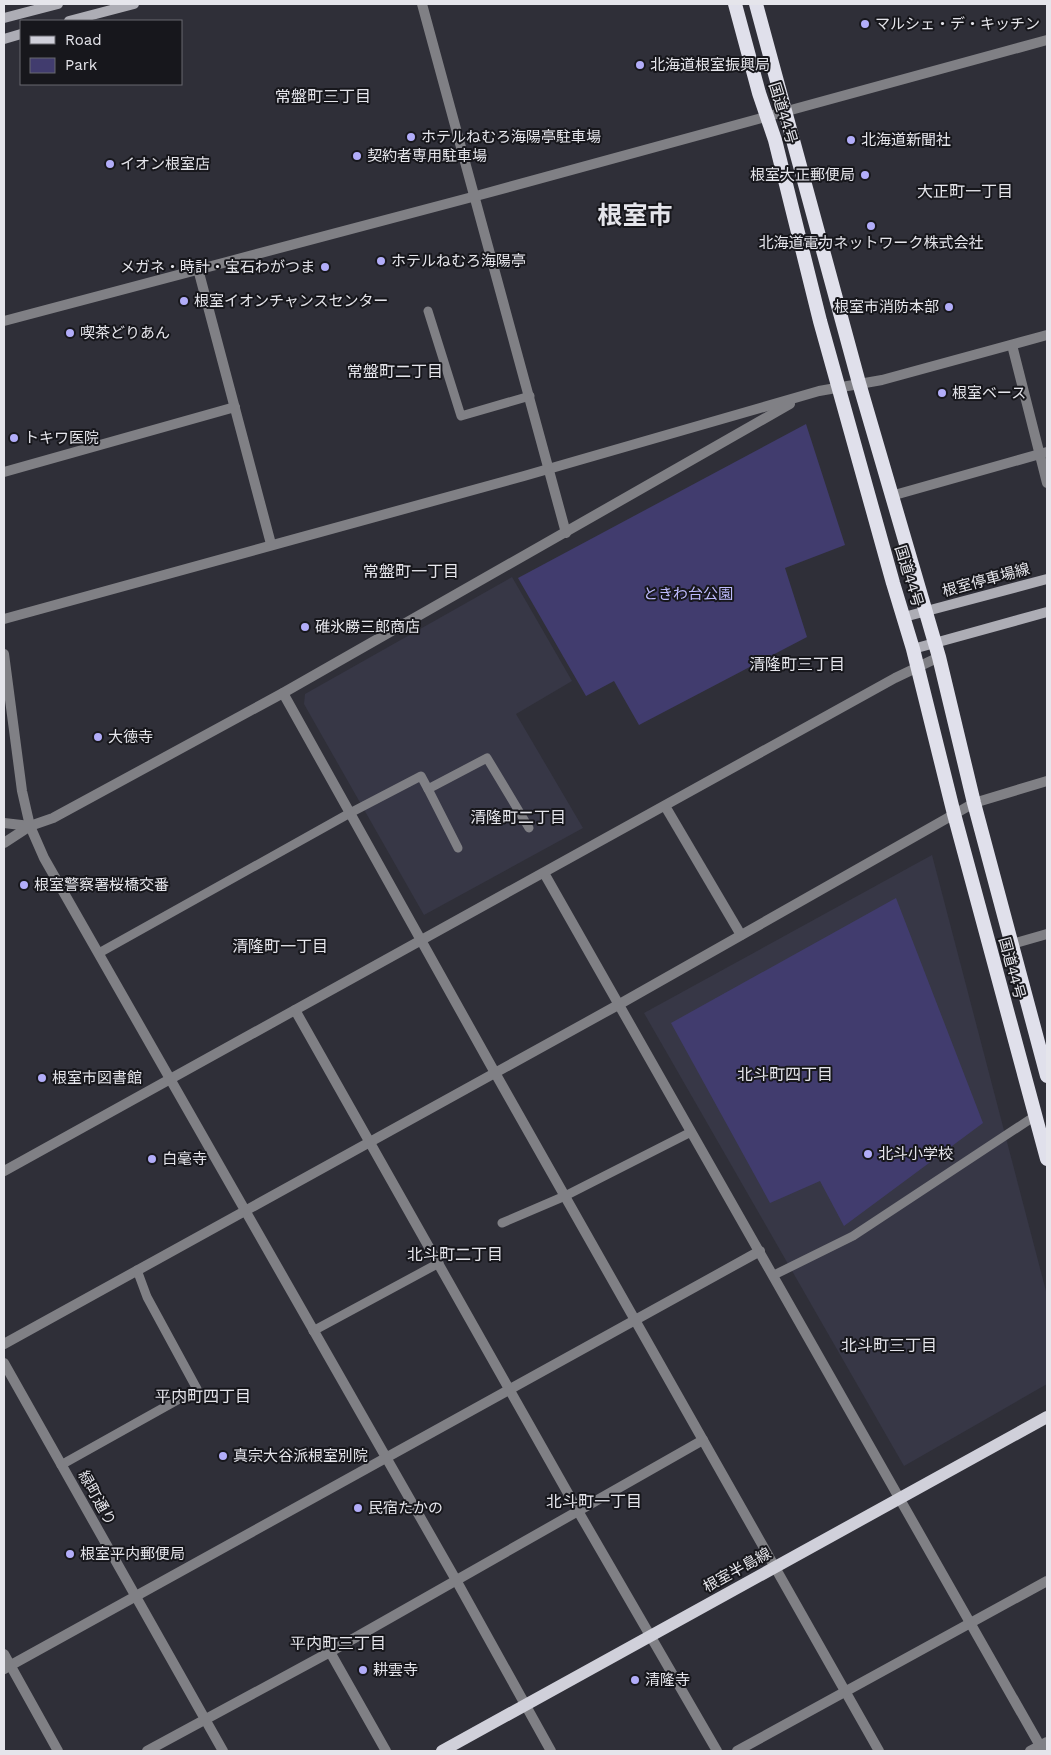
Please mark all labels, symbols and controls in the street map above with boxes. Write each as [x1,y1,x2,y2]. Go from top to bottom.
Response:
place label: マルシェ・デ・キッチン [875,15,1040,33]
marker: マルシェ・デ・キッチン [859,18,871,30]
legend [20,20,182,85]
text: Road [65,31,102,49]
text: Park [65,56,98,74]
place label: 北海道根室振興局 [650,56,770,74]
marker: 北海道根室振興局 [634,59,646,71]
street label: 国道44号 [765,80,801,146]
district label: 常盤町三丁目 [275,87,371,106]
place label: ホテルねむろ海陽亭駐車場 [421,128,601,146]
marker: ホテルねむろ海陽亭駐車場 [405,131,417,143]
place label: 北海道新聞社 [861,131,951,149]
marker: 北海道新聞社 [845,134,857,146]
place label: 契約者専用駐車場 [367,147,487,165]
marker: 契約者専用駐車場 [351,150,363,162]
place label: イオン根室店 [120,155,210,173]
marker: イオン根室店 [104,158,116,170]
place label: 根室大正郵便局 [750,166,855,184]
marker: 根室大正郵便局 [859,169,871,181]
district label: 大正町一丁目 [917,182,1013,201]
district label: 根室市 [597,201,673,230]
marker: 北海道電力ネットワーク株式会社 [865,220,877,232]
place label: 北海道電力ネットワーク株式会社 [758,234,984,252]
place label: ホテルねむろ海陽亭 [391,252,526,270]
marker: ホテルねむろ海陽亭 [375,255,387,267]
place label: メガネ・時計・宝石わがつま [120,258,315,276]
marker: メガネ・時計・宝石わがつま [319,261,331,273]
place label: 根室イオンチャンスセンター [194,292,389,310]
marker: 根室イオンチャンスセンター [178,295,190,307]
place label: 根室市消防本部 [834,298,939,316]
marker: 根室市消防本部 [943,301,955,313]
place label: 喫茶どりあん [80,324,170,342]
marker: 喫茶どりあん [64,327,76,339]
district label: 常盤町二丁目 [347,362,443,381]
place label: 根室ベース [952,384,1026,402]
marker: 根室ベース [936,387,948,399]
place label: トキワ医院 [24,429,99,447]
marker: トキワ医院 [8,432,20,444]
street label: 国道44号 [891,543,927,609]
street label: 根室停車場線 [940,560,1032,600]
district label: 常盤町一丁目 [363,562,459,581]
park label: ときわ台公園 [643,585,733,603]
place label: 碓氷勝三郎商店 [315,618,420,636]
marker: 碓氷勝三郎商店 [299,621,311,633]
district label: 清隆町三丁目 [749,655,845,674]
place label: 大徳寺 [108,728,153,746]
marker: 大徳寺 [92,731,104,743]
district label: 清隆町二丁目 [470,808,566,827]
place label: 根室警察署桜橋交番 [34,876,169,894]
marker: 根室警察署桜橋交番 [18,879,30,891]
street label: 国道44号 [995,935,1029,1001]
district label: 清隆町一丁目 [232,937,328,956]
district label: 北斗町四丁目 [737,1065,833,1084]
place label: 根室市図書館 [52,1069,142,1087]
marker: 根室市図書館 [36,1072,48,1084]
place label: 北斗小学校 [878,1145,953,1163]
marker: 北斗小学校 [862,1148,874,1160]
place label: 白毫寺 [162,1150,207,1168]
marker: 白毫寺 [146,1153,158,1165]
district label: 北斗町二丁目 [407,1245,503,1264]
district label: 北斗町三丁目 [841,1336,937,1355]
district label: 平内町四丁目 [155,1387,251,1406]
place label: 真宗大谷派根室別院 [233,1447,368,1465]
marker: 真宗大谷派根室別院 [217,1450,229,1462]
street label: 緑町通り [75,1467,119,1529]
district label: 北斗町一丁目 [546,1492,642,1511]
place label: 民宿たかの [368,1499,443,1517]
marker: 民宿たかの [352,1502,364,1514]
street label: 根室半島線 [700,1544,774,1596]
place label: 根室平内郵便局 [80,1545,185,1563]
marker: 根室平内郵便局 [64,1548,76,1560]
district label: 平内町三丁目 [290,1634,386,1653]
place label: 耕雲寺 [373,1661,418,1679]
marker: 耕雲寺 [357,1664,369,1676]
place label: 清隆寺 [645,1671,690,1689]
marker: 清隆寺 [629,1674,641,1686]

